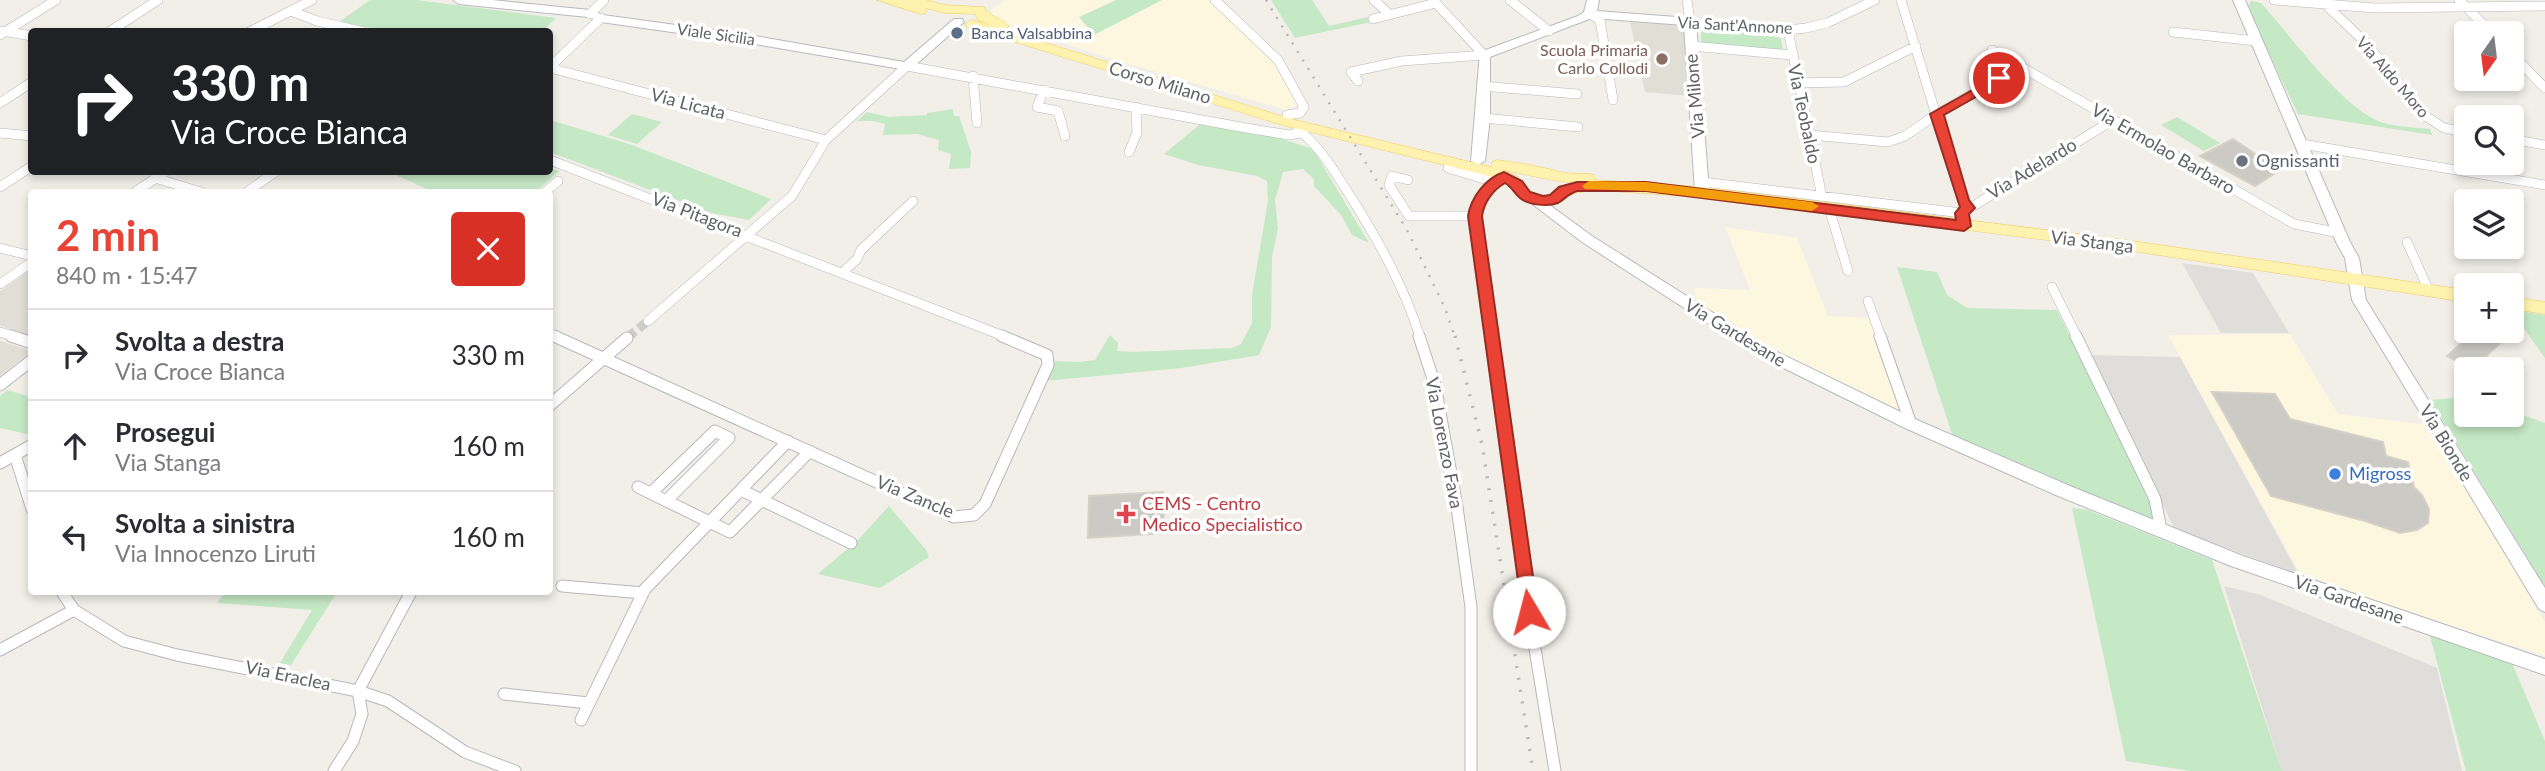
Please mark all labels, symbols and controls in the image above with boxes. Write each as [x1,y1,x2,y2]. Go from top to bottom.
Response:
street label: Via Sant'Annone [1677,12,1793,37]
street label: Viale Sicilia [676,19,756,48]
north arrow [2454,21,2524,91]
map controls [2454,21,2524,427]
place label: Banca Valsabbina [971,23,1092,42]
marker: Banca Valsabbina [949,25,965,41]
street label: Via Aldo Moro [2353,32,2434,121]
place label: Scuola Primaria Carlo Collodi [1540,40,1648,77]
pin [1969,48,2029,108]
marker: Scuola Primaria Carlo Collodi [1654,51,1670,67]
text: 330 m [171,53,309,111]
street label: Via Milone [1679,53,1709,139]
icon: right [56,56,147,147]
street label: Corso Milano [1107,56,1214,108]
icon: arrive [1980,59,2018,97]
street label: Via Teobaldo [1784,62,1826,166]
street label: Via Licata [648,83,728,124]
street label: Via Ermolao Barbaro [2088,98,2239,198]
button: search [2454,105,2524,175]
text: Via Croce Bianca [171,112,408,151]
street label: Via Adelardo [1983,133,2080,204]
place label: Ognissanti [2256,149,2339,171]
marker: Ognissanti [2234,153,2250,169]
street label: Via Pitagora [649,187,746,241]
button: layers [2454,189,2524,259]
text: 2 min [56,210,160,260]
button: close [451,212,525,286]
street label: Via Stanga [2050,225,2135,257]
text: 840 m · 15:47 [56,261,198,289]
button: + [2454,273,2524,343]
street label: Via Gardesane [1681,293,1790,371]
text: Svolta a destra [115,325,285,357]
icon: right [56,336,94,374]
text: 330 m [452,339,525,371]
text: Via Croce Bianca [115,357,285,385]
button: − [2454,357,2524,427]
street label: Via Lorenzo Fava [1421,375,1468,510]
street label: Via Bionde [2415,400,2478,485]
text: Prosegui [115,416,215,448]
icon: ahead [56,427,94,465]
text: 160 m [452,430,525,462]
text: Via Stanga [115,448,221,476]
place label: Migross [2349,462,2411,484]
marker: Migross [2327,466,2343,482]
street label: Via Zancle [873,470,958,522]
place label: CEMS - Centro Medico Specialistico [1142,492,1303,535]
marker: CEMS - Centro Medico Specialistico [1116,504,1136,524]
text: Svolta a sinistra [115,507,295,539]
icon: left [56,518,94,556]
text: 160 m [452,521,525,553]
text: Via Innocenzo Liruti [115,539,316,567]
street label: Via Gardesane [2292,570,2407,628]
position arrow [1492,575,1566,649]
street label: Via Eraclea [243,655,333,695]

